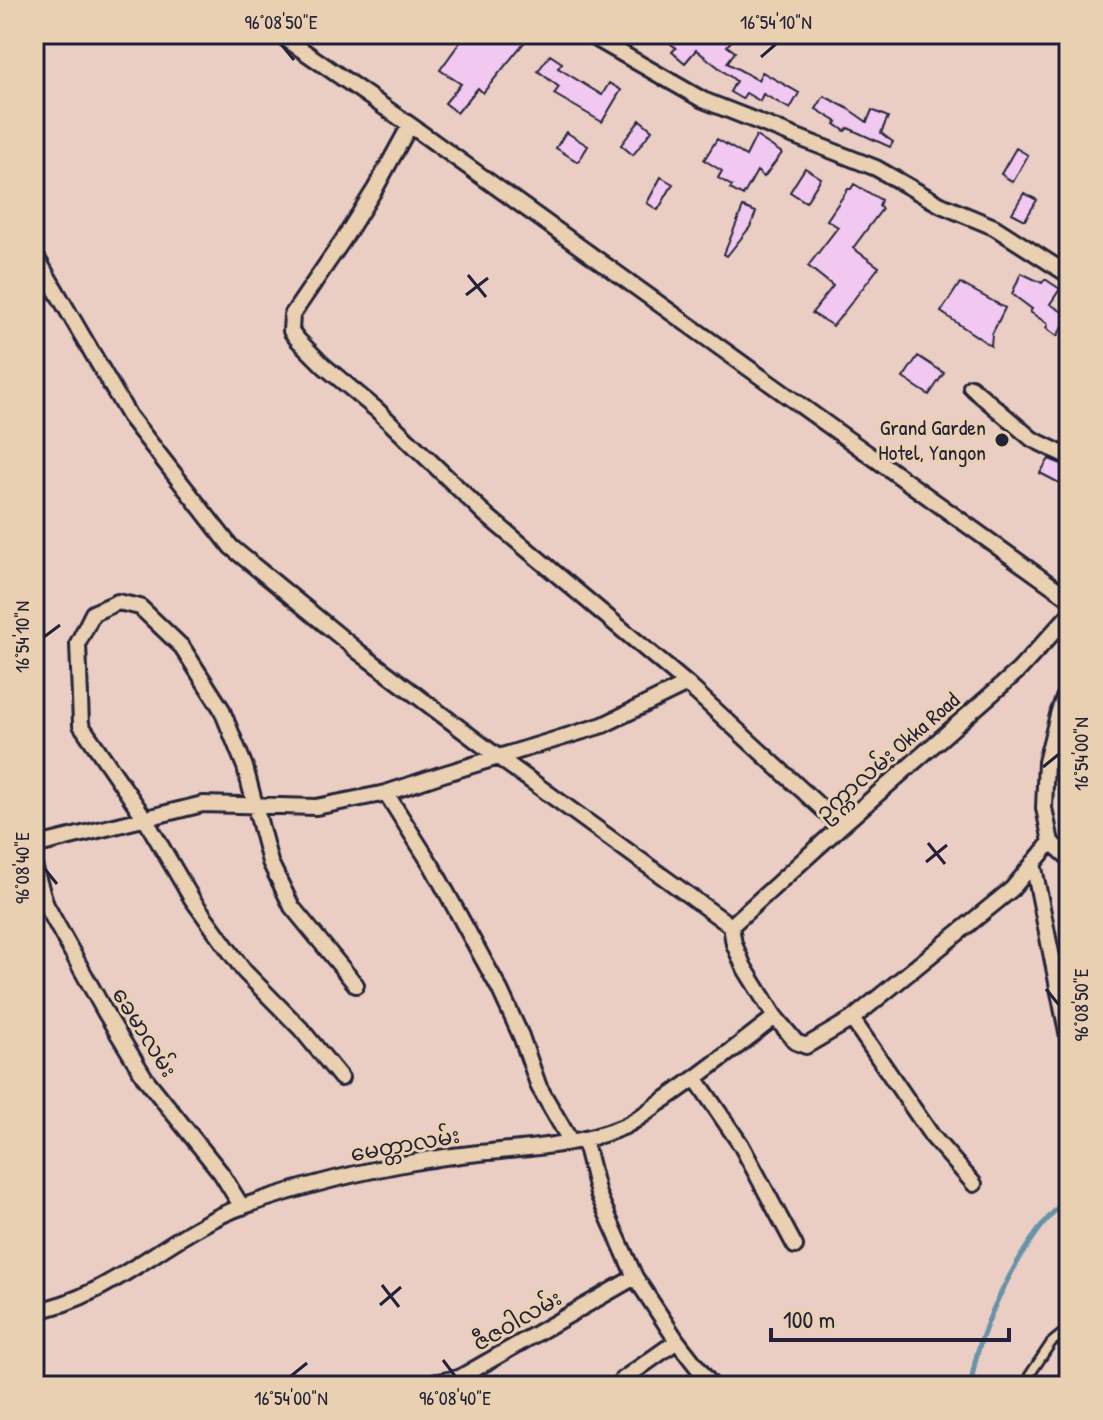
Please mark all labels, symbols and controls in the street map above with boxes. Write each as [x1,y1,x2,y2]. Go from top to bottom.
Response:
text: 96°08'50"E [244,8,318,35]
text: 16°54'10"N [740,8,812,35]
place label: Grand Garden Hotel, Yangon [878,412,986,467]
marker: Grand Garden Hotel, Yangon [993,431,1011,449]
text: 16°54'10"N [8,601,35,673]
street label: ဥက္ကာလမ်း Okka Road [809,685,968,829]
text: 16°54'00"N [1067,717,1094,791]
text: 96°08'40"E [8,832,35,904]
text: 96°08'50"E [1067,968,1094,1042]
street label: ခေမာလမ်း [106,981,184,1083]
street label: မေတ္တာလမ်း [348,1120,463,1171]
street label: ဇီဇဝါလမ်း [467,1282,567,1358]
scale bar [771,1292,1009,1342]
text: 100 m [783,1303,835,1335]
text: 16°54'00"N [254,1384,328,1411]
text: 96°08'40"E [419,1384,491,1411]

